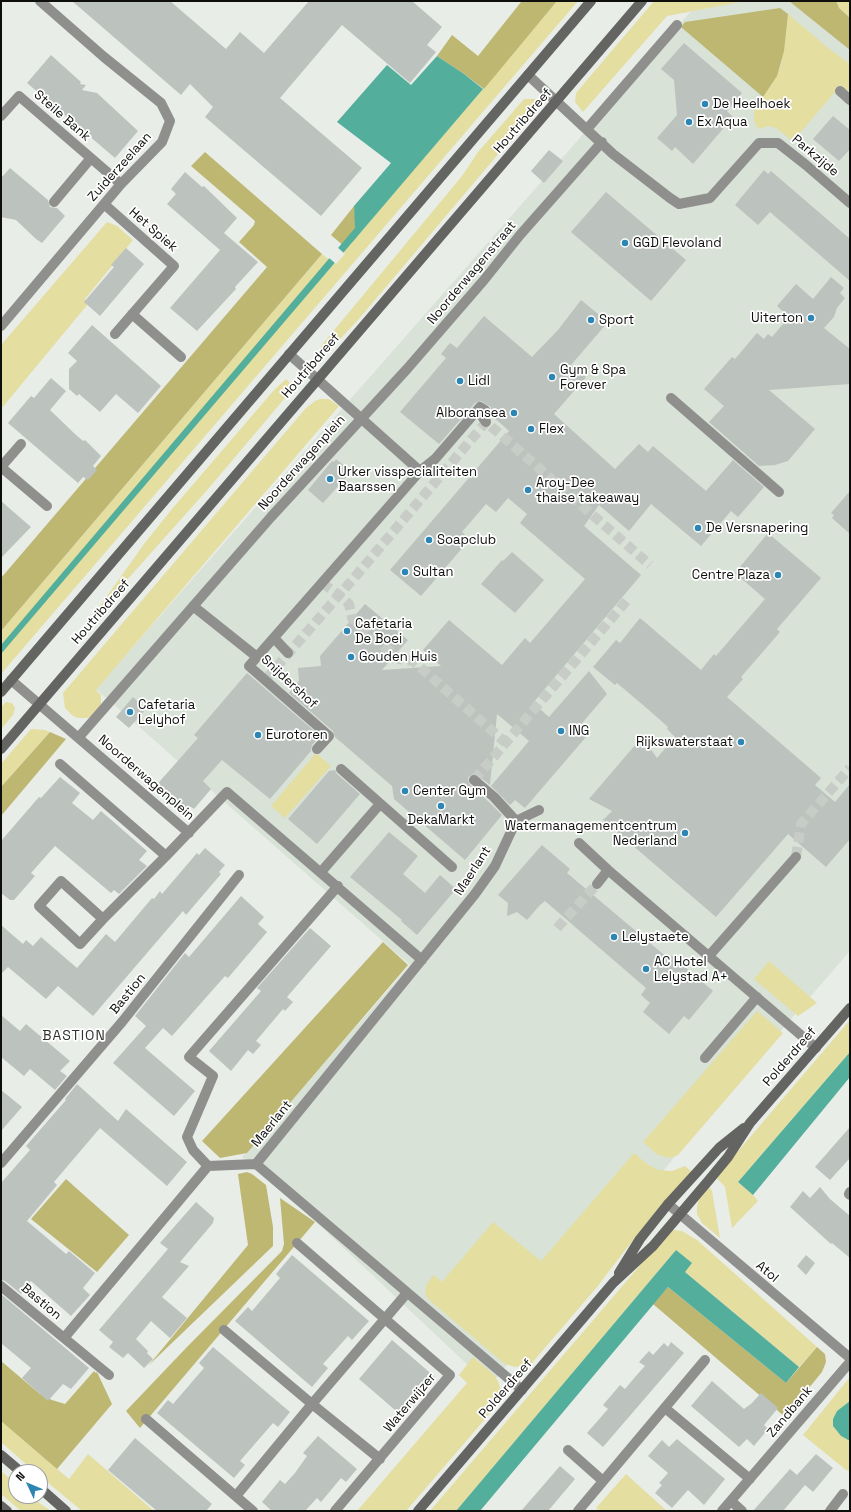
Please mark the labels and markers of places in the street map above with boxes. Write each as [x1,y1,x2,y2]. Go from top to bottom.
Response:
place label: De Heelhoek [713,96,790,112]
marker: De Heelhoek [700,99,710,109]
place label: Ex Aqua [697,114,747,130]
marker: Ex Aqua [684,117,694,127]
place label: GGD Flevoland [633,235,722,251]
marker: GGD Flevoland [620,238,630,248]
place label: Uiterton [751,310,803,326]
place label: Sport [599,312,634,328]
marker: Uiterton [806,313,816,323]
marker: Sport [586,315,596,325]
place label: Gym & Spa Forever [560,362,626,393]
marker: Gym & Spa Forever [547,372,557,382]
place label: Lidl [468,373,490,389]
marker: Lidl [455,376,465,386]
place label: Alboransea [436,405,506,421]
marker: Alboransea [509,408,519,418]
place label: Flex [539,421,564,437]
marker: Flex [526,424,536,434]
place label: Urker visspecialiteiten Baarssen [338,464,477,495]
marker: Urker visspecialiteiten Baarssen [325,474,335,484]
place label: Aroy-Dee thaise takeaway [536,475,639,506]
marker: Aroy-Dee thaise takeaway [523,485,533,495]
place label: De Versnapering [706,520,808,536]
marker: De Versnapering [693,523,703,533]
place label: Soapclub [437,532,496,548]
marker: Soapclub [424,535,434,545]
place label: Sultan [413,564,453,580]
marker: Sultan [400,567,410,577]
place label: Centre Plaza [692,567,770,583]
marker: Centre Plaza [773,570,783,580]
place label: Cafetaria De Boei [355,616,412,647]
marker: Cafetaria De Boei [342,626,352,636]
place label: Gouden Huis [359,649,437,665]
marker: Gouden Huis [346,652,356,662]
place label: Cafetaria Lelyhof [138,697,195,728]
marker: Cafetaria Lelyhof [125,707,135,717]
place label: ING [569,723,589,739]
marker: ING [556,726,566,736]
place label: Eurotoren [266,727,328,743]
marker: Eurotoren [253,730,263,740]
place label: Rijkswaterstaat [636,734,733,750]
marker: Rijkswaterstaat [736,737,746,747]
place label: Center Gym [413,783,486,799]
marker: Center Gym [400,786,410,796]
marker: DekaMarkt [436,801,446,811]
place label: DekaMarkt [407,812,475,828]
place label: Watermanagementcentrum Nederland [505,818,677,849]
marker: Watermanagementcentrum Nederland [680,828,690,838]
place label: Lelystaete [622,929,689,945]
marker: Lelystaete [609,932,619,942]
place label: AC Hotel Lelystad A+ [654,954,728,985]
marker: AC Hotel Lelystad A+ [641,964,651,974]

